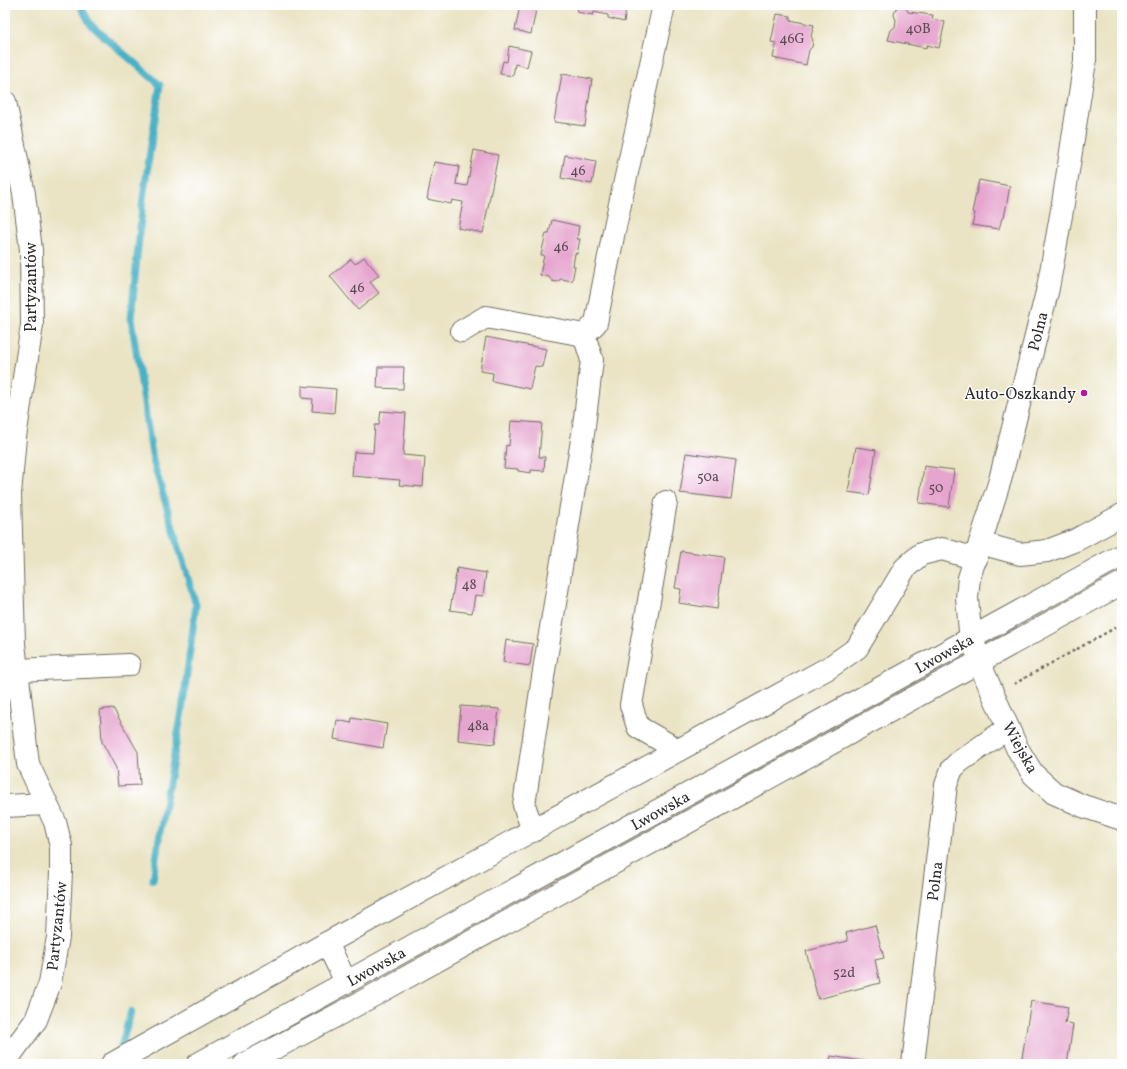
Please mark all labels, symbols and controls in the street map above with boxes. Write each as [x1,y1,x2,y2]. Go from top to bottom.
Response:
house number: 40B [905,20,931,39]
house number: 46G [779,30,805,49]
house number: 46 [570,162,586,181]
house number: 46 [553,238,569,257]
street label: Partyzantów [21,241,43,332]
house number: 46 [349,279,365,298]
street label: Polna [1023,310,1054,353]
place label: Auto-Oszkandy [965,384,1076,406]
marker: Auto-Oszkandy [1079,388,1089,398]
house number: 50a [697,468,719,487]
house number: 50 [929,479,943,498]
house number: 48 [461,576,477,595]
street label: Lwowska [911,630,978,680]
house number: 48a [467,717,489,736]
street label: Wiejska [996,718,1042,778]
street label: Lwowska [627,787,694,837]
street label: Polna [923,860,949,902]
street label: Partyzantów [42,880,74,972]
street label: Lwowska [343,943,410,993]
house number: 52d [833,964,855,983]

